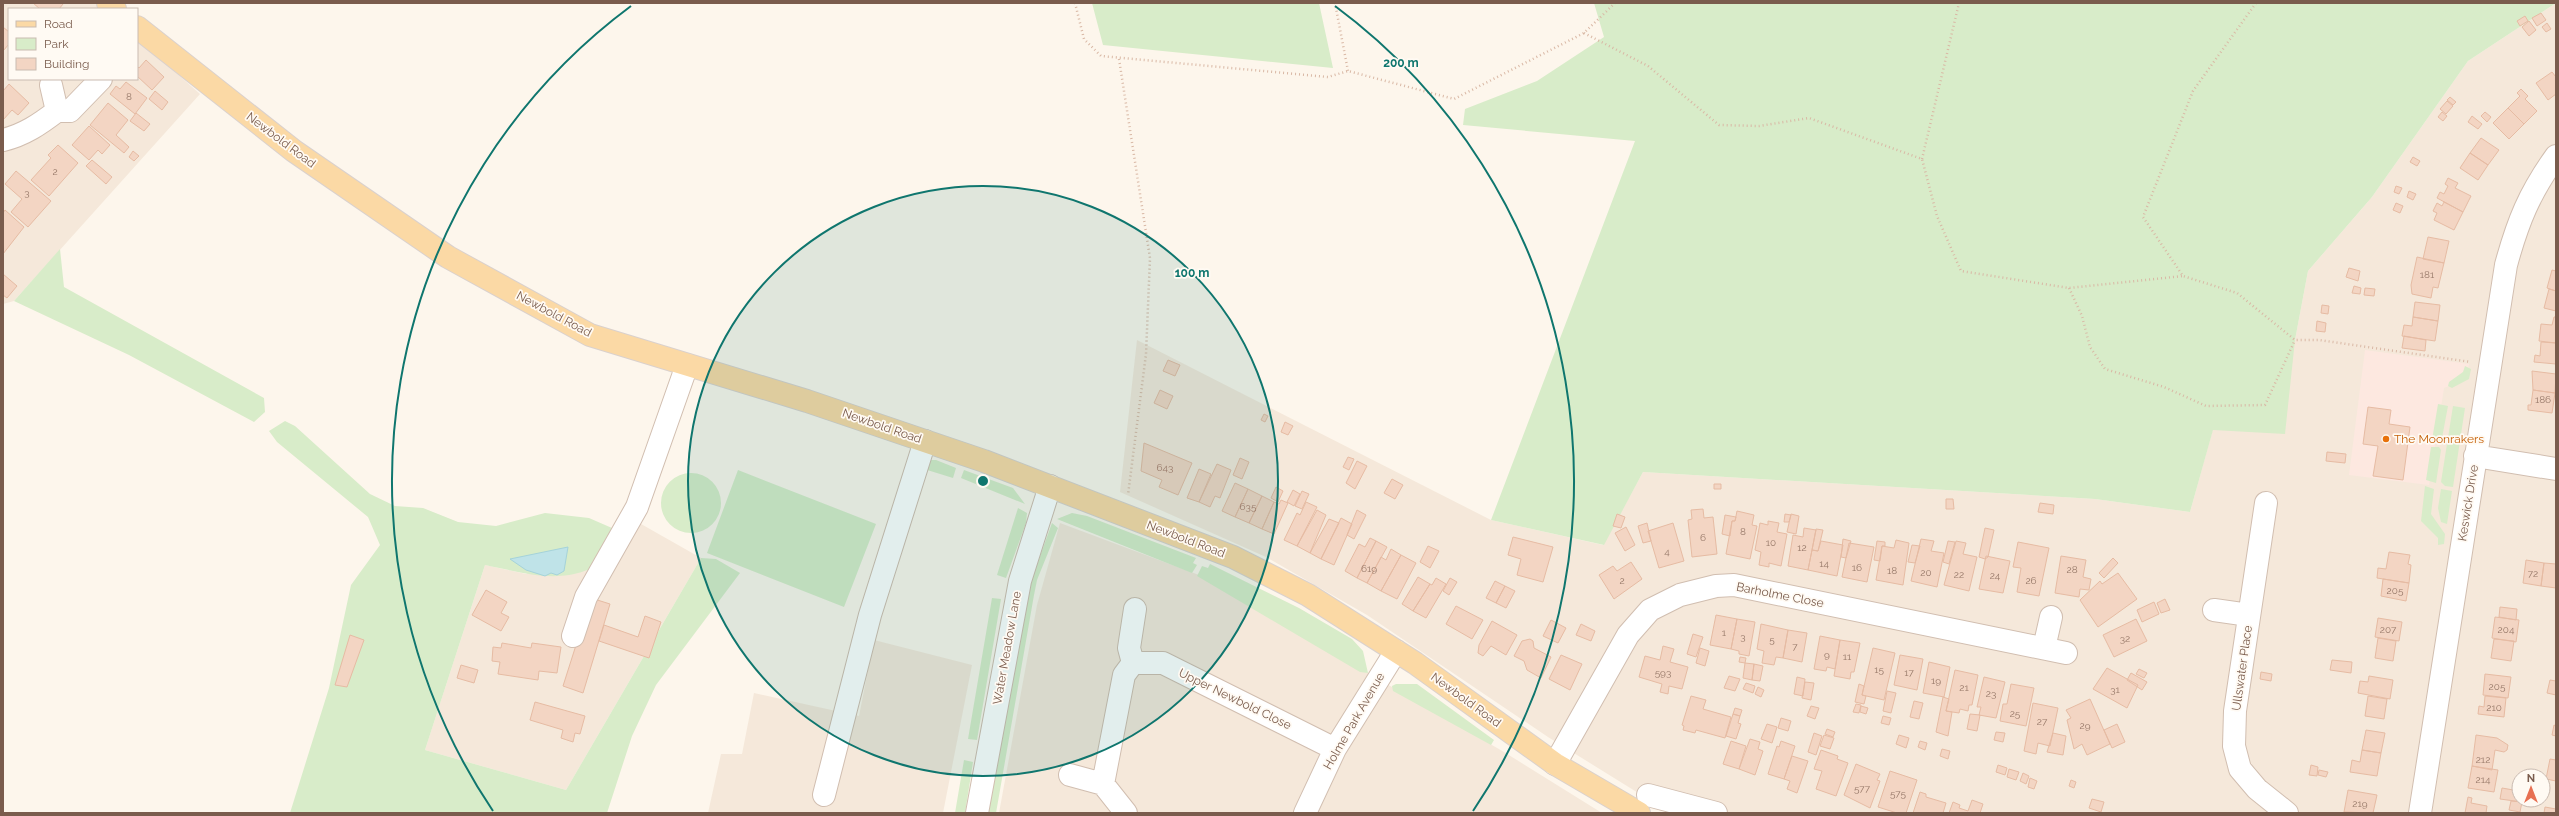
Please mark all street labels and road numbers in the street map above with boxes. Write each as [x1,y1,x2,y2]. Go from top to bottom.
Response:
street label: Newbold Road [244,109,318,171]
street label: Newbold Road [514,288,594,340]
street label: Newbold Road [841,406,923,446]
street label: Keswick Drive [2455,464,2481,542]
street label: Newbold Road [1145,518,1227,560]
street label: Barholme Close [1735,580,1825,610]
street label: Water Meadow Lane [990,590,1024,706]
street label: Ullswater Place [2229,624,2255,712]
street label: Upper Newbold Close [1176,666,1294,732]
street label: Holme Park Avenue [1321,670,1387,772]
street label: Newbold Road [1428,670,1504,730]

